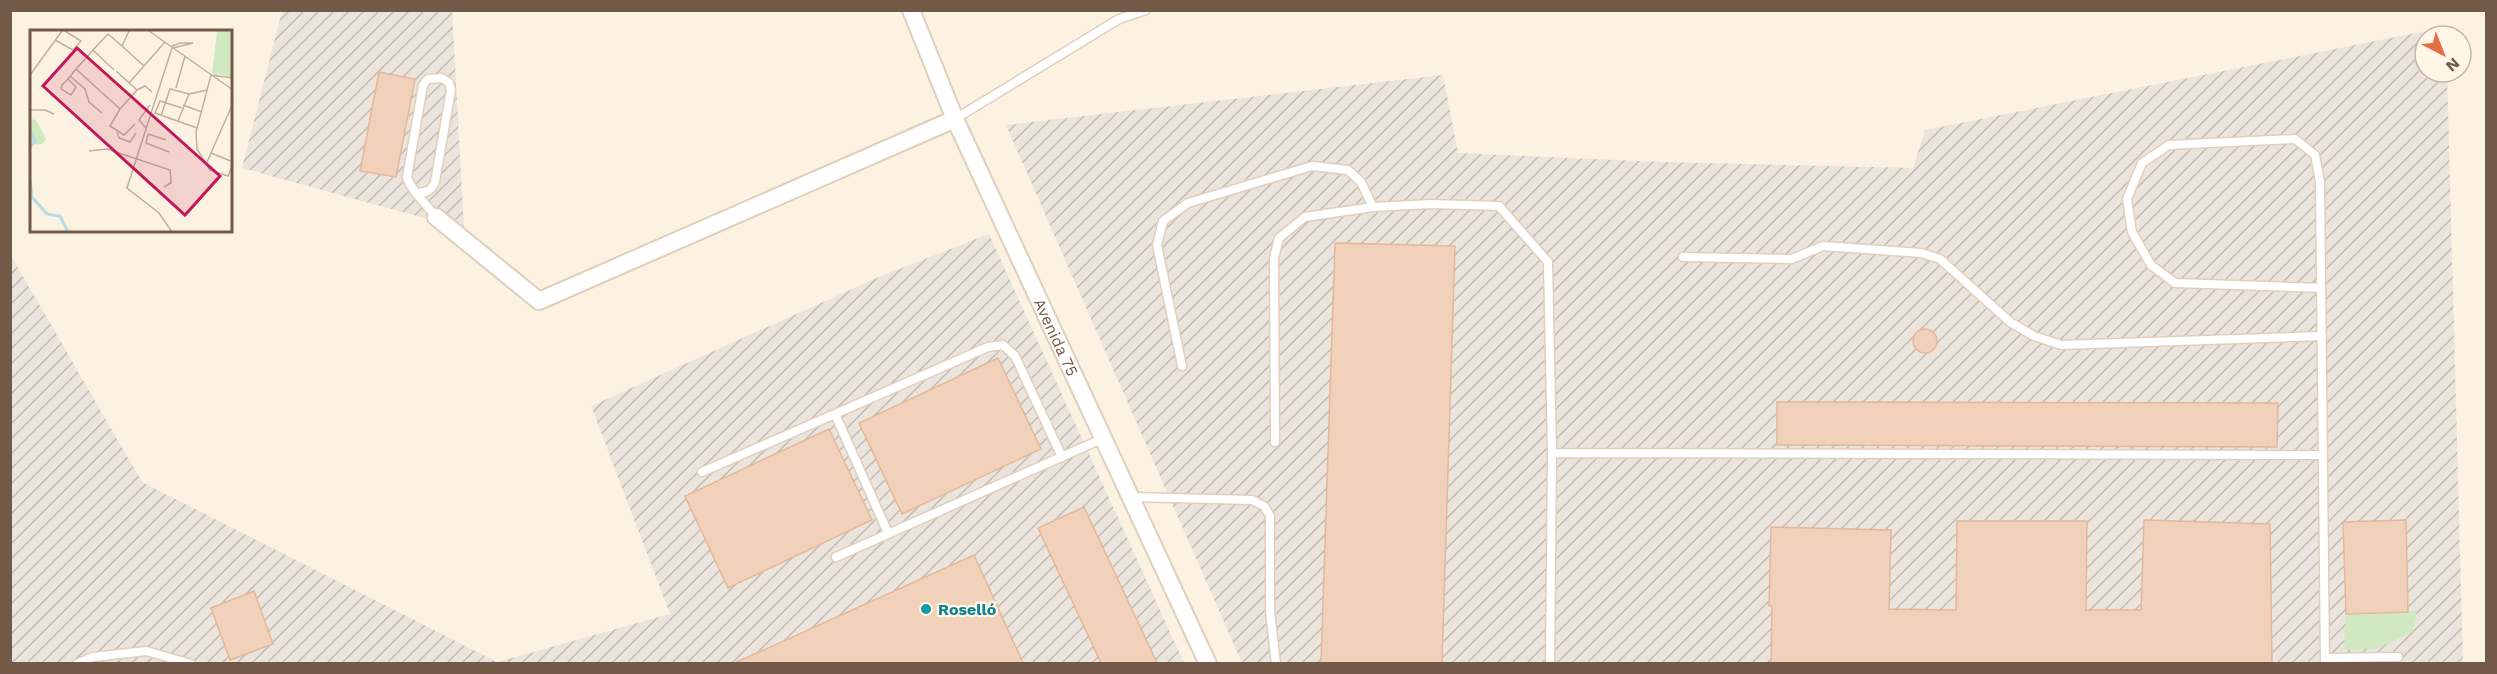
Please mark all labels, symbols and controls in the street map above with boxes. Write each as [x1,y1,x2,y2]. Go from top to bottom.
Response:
north arrow [2413,24,2473,84]
inset map [30,30,232,232]
text: N [2442,54,2463,76]
street label: Avenida 75 [1030,295,1082,379]
place label: Roselló [938,600,997,619]
marker: Roselló [919,602,933,616]

